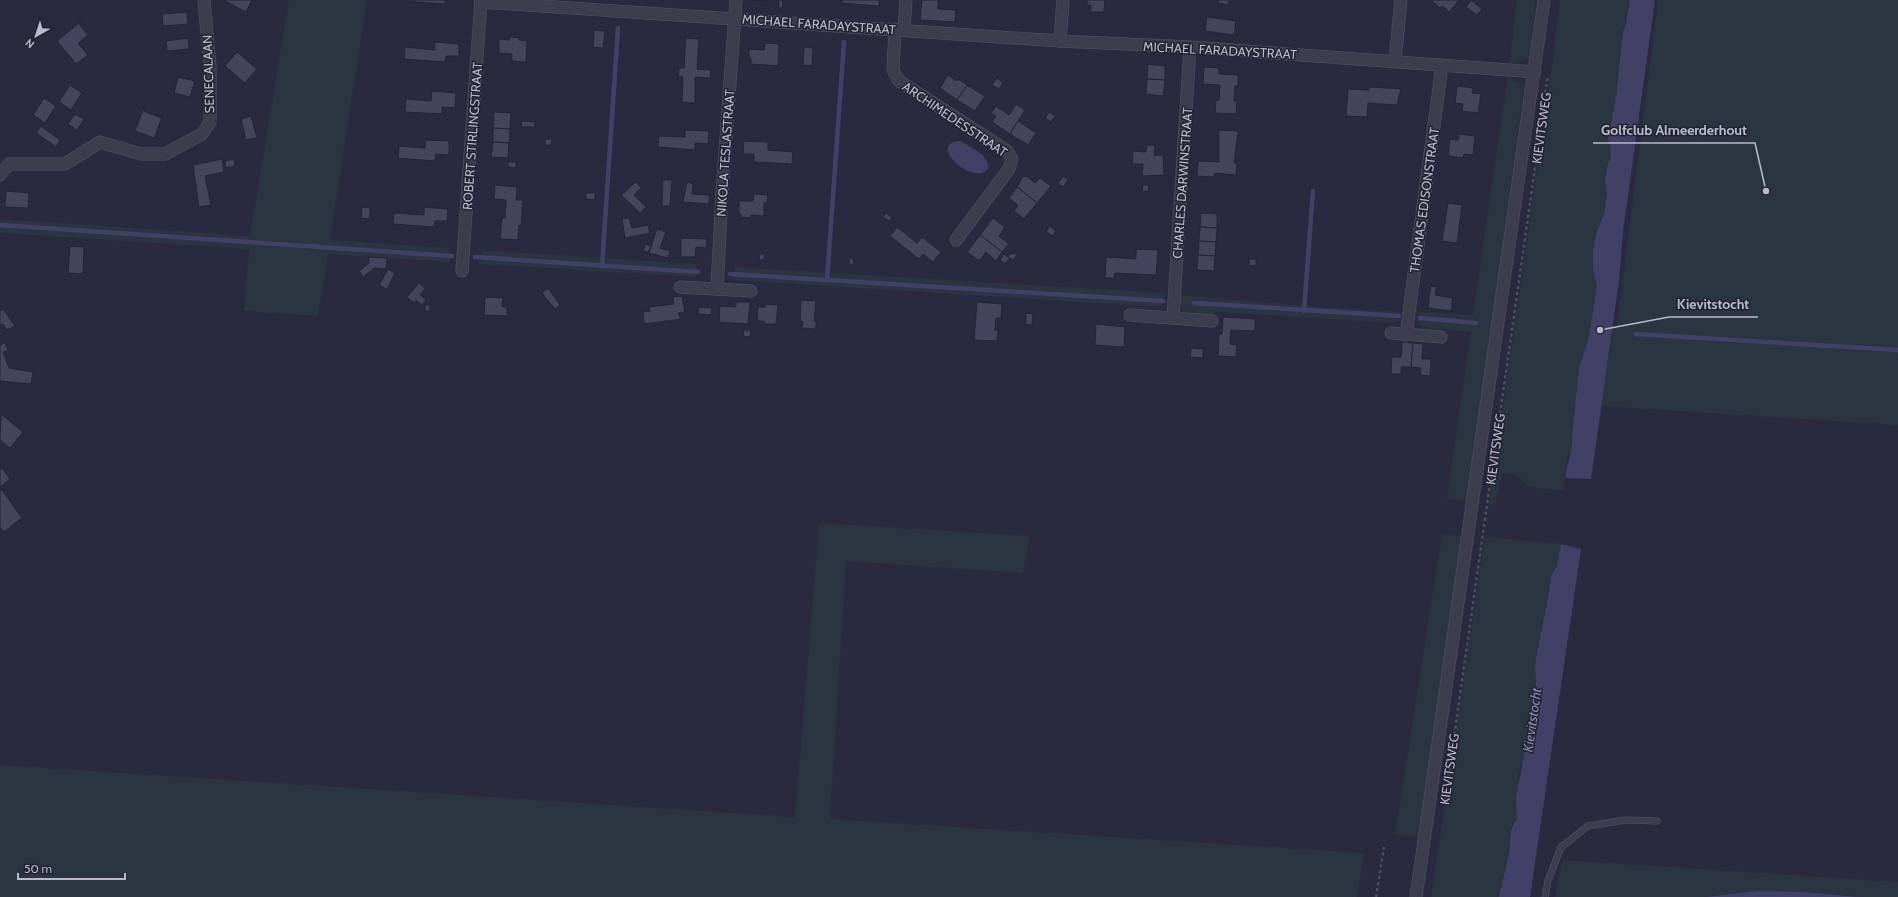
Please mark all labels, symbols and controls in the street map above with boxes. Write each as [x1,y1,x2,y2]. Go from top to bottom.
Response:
street label: MICHAEL FARADAYSTRAAT [742,11,896,37]
north arrow [16,16,56,56]
street label: SENECALAAN [199,34,217,114]
text: N [22,36,37,52]
street label: MICHAEL FARADAYSTRAAT [1143,38,1297,62]
street label: ROBERT STIRLINGSTRAAT [459,61,485,211]
street label: ARCHIMEDESSTRAAT [900,78,1010,160]
street label: NIKOLA TESLASTRAAT [713,89,737,217]
street label: KIEVITSWEG [1528,91,1554,165]
street label: CHARLES DARWINSTRAAT [1169,107,1195,259]
callout: Golfclub Almeerderhout [1593,117,1755,143]
text: Golfclub Almeerderhout [1601,121,1747,139]
street label: THOMAS EDISONSTRAAT [1406,126,1442,274]
callout: Kievitstocht [1669,291,1758,317]
text: Kievitstocht [1677,295,1749,313]
street label: KIEVITSWEG [1482,412,1508,486]
water label: Kievitstocht [1519,686,1546,753]
street label: KIEVITSWEG [1436,732,1462,806]
scale bar [18,855,125,881]
text: 50 m [24,861,52,876]

